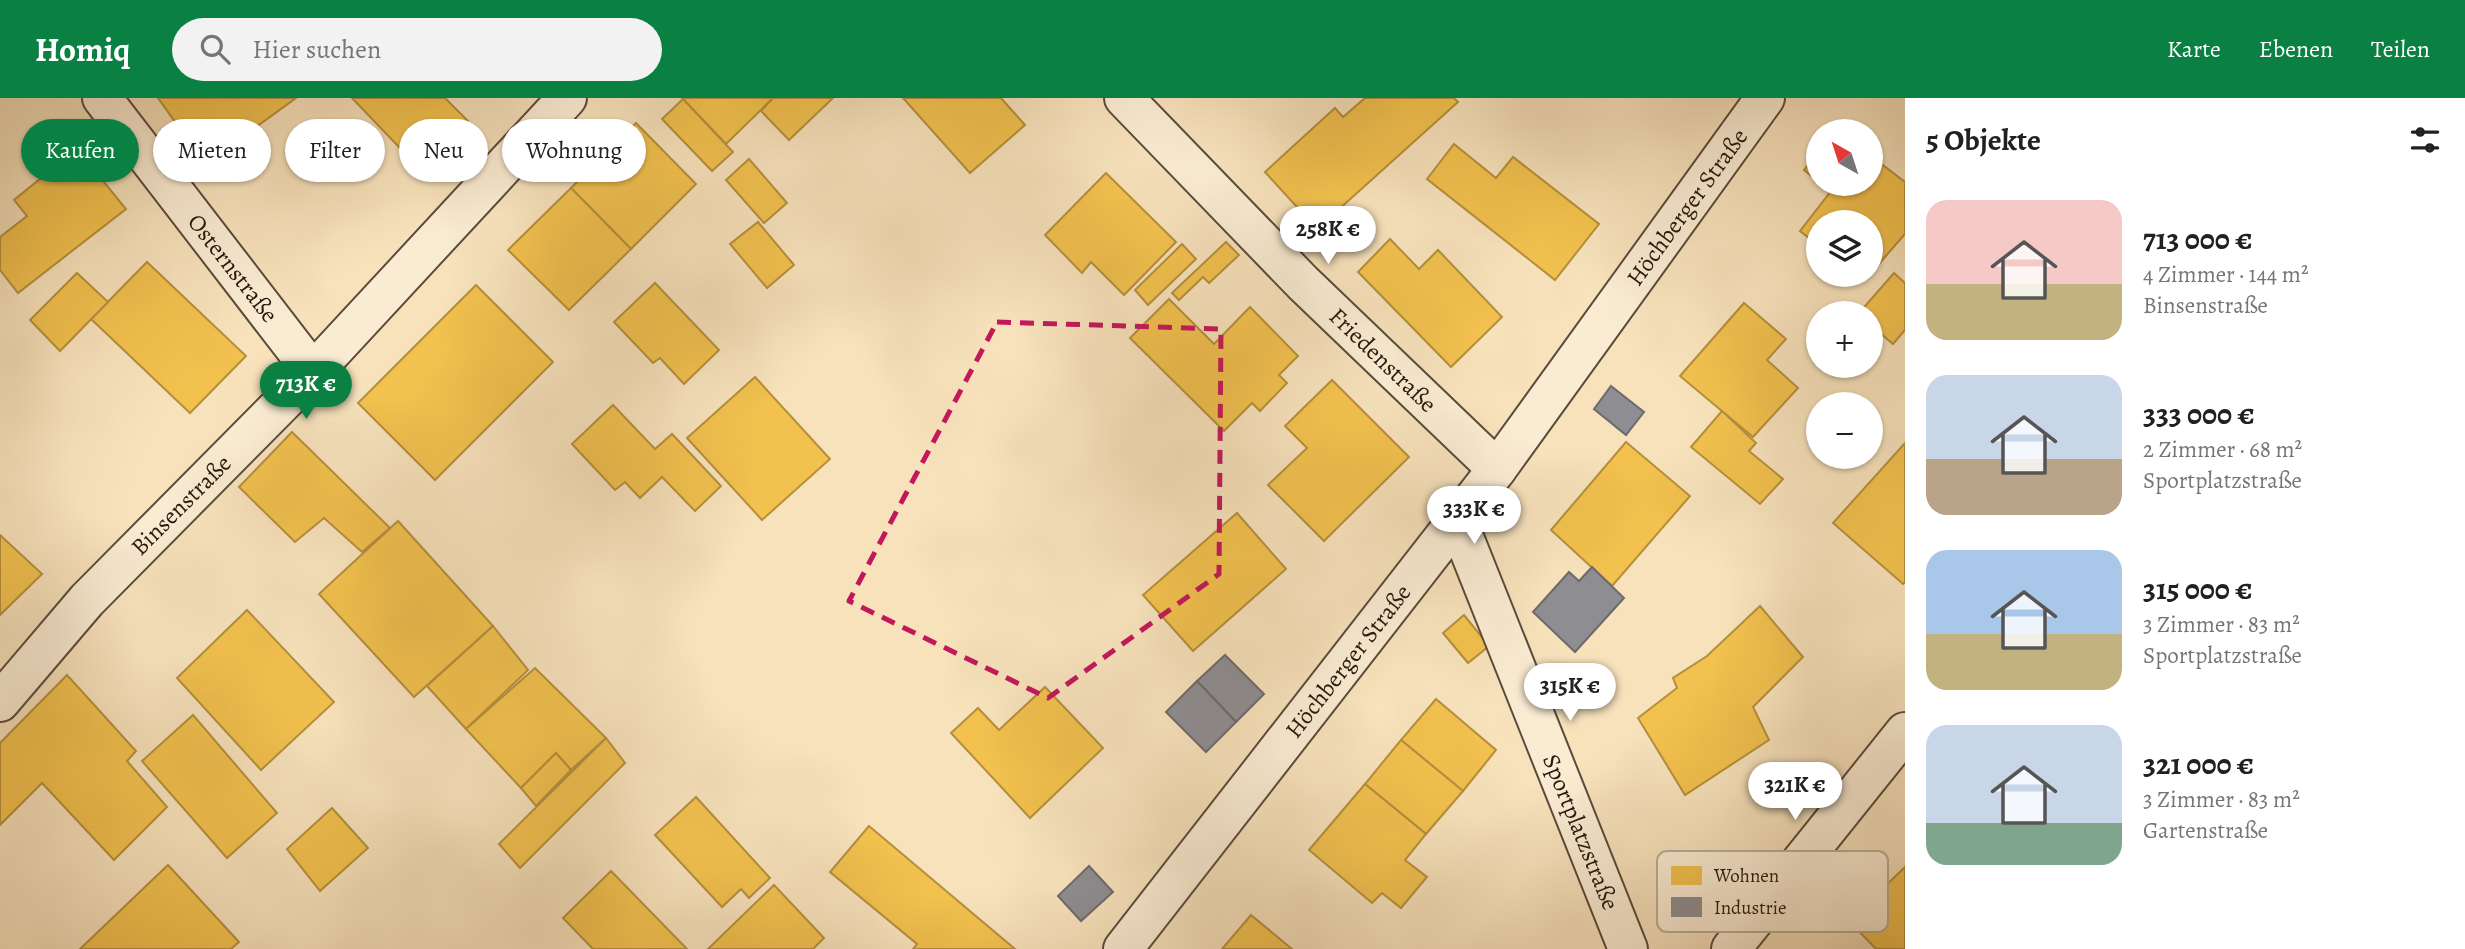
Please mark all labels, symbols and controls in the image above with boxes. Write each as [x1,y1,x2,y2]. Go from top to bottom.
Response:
search box [172,18,662,81]
text: Homiq [35,27,130,72]
icon: search [196,30,234,68]
text: Hier suchen [252,32,381,67]
text: Karte [2167,33,2221,65]
text: Ebenen [2259,33,2333,65]
text: Teilen [2371,33,2430,65]
chip: Kaufen [21,119,139,182]
chip: Mieten [153,119,271,182]
chip: Filter [285,119,385,182]
chip: Neu [399,119,488,182]
chip: Wohnung [502,119,646,182]
north arrow [1806,119,1883,196]
map controls [1806,119,1883,469]
text: 5 Objekte [1926,120,2041,160]
icon: filters [2406,121,2444,159]
street label: Höchberger Straße [1619,122,1755,292]
pin: 258K € [1271,206,1385,266]
street label: Osternstraße [180,207,286,329]
button: layers [1806,210,1883,287]
text: 258K € [1296,213,1360,244]
text: 713 000 € [2143,219,2252,259]
icon: home [1982,228,2066,312]
text: 4 Zimmer · 144 m² [2143,259,2309,290]
text: Binsenstraße [2143,290,2268,321]
street label: Friedenstraße [1322,301,1444,419]
button: + [1806,301,1883,378]
pin: 713K € [249,362,363,421]
text: 713K € [276,368,336,399]
button: − [1806,392,1883,469]
text: 333 000 € [2143,394,2255,434]
icon: home [1982,403,2066,487]
text: 2 Zimmer · 68 m² [2143,434,2302,465]
street label: Binsenstraße [124,448,238,562]
text: Sportplatzstraße [2143,465,2302,496]
pin: 333K € [1417,486,1531,546]
text: 333K € [1443,493,1505,524]
text: 315 000 € [2143,569,2252,609]
street label: Höchberger Straße [1278,577,1418,745]
icon: home [1982,578,2066,662]
text: 3 Zimmer · 83 m² [2143,609,2300,640]
text: Sportplatzstraße [2143,640,2302,671]
pin: 315K € [1513,664,1627,723]
text: 315K € [1540,670,1600,701]
text: 321 000 € [2143,744,2254,784]
street label: Sportplatzstraße [1535,749,1627,915]
icon: home [1982,753,2066,837]
pin: 321K € [1738,762,1852,822]
text: 321K € [1764,769,1826,800]
text: 3 Zimmer · 83 m² [2143,784,2300,815]
text: Gartenstraße [2143,815,2268,846]
legend [1657,851,1888,932]
text: Wohnen [1713,863,1779,889]
text: Industrie [1714,895,1787,921]

